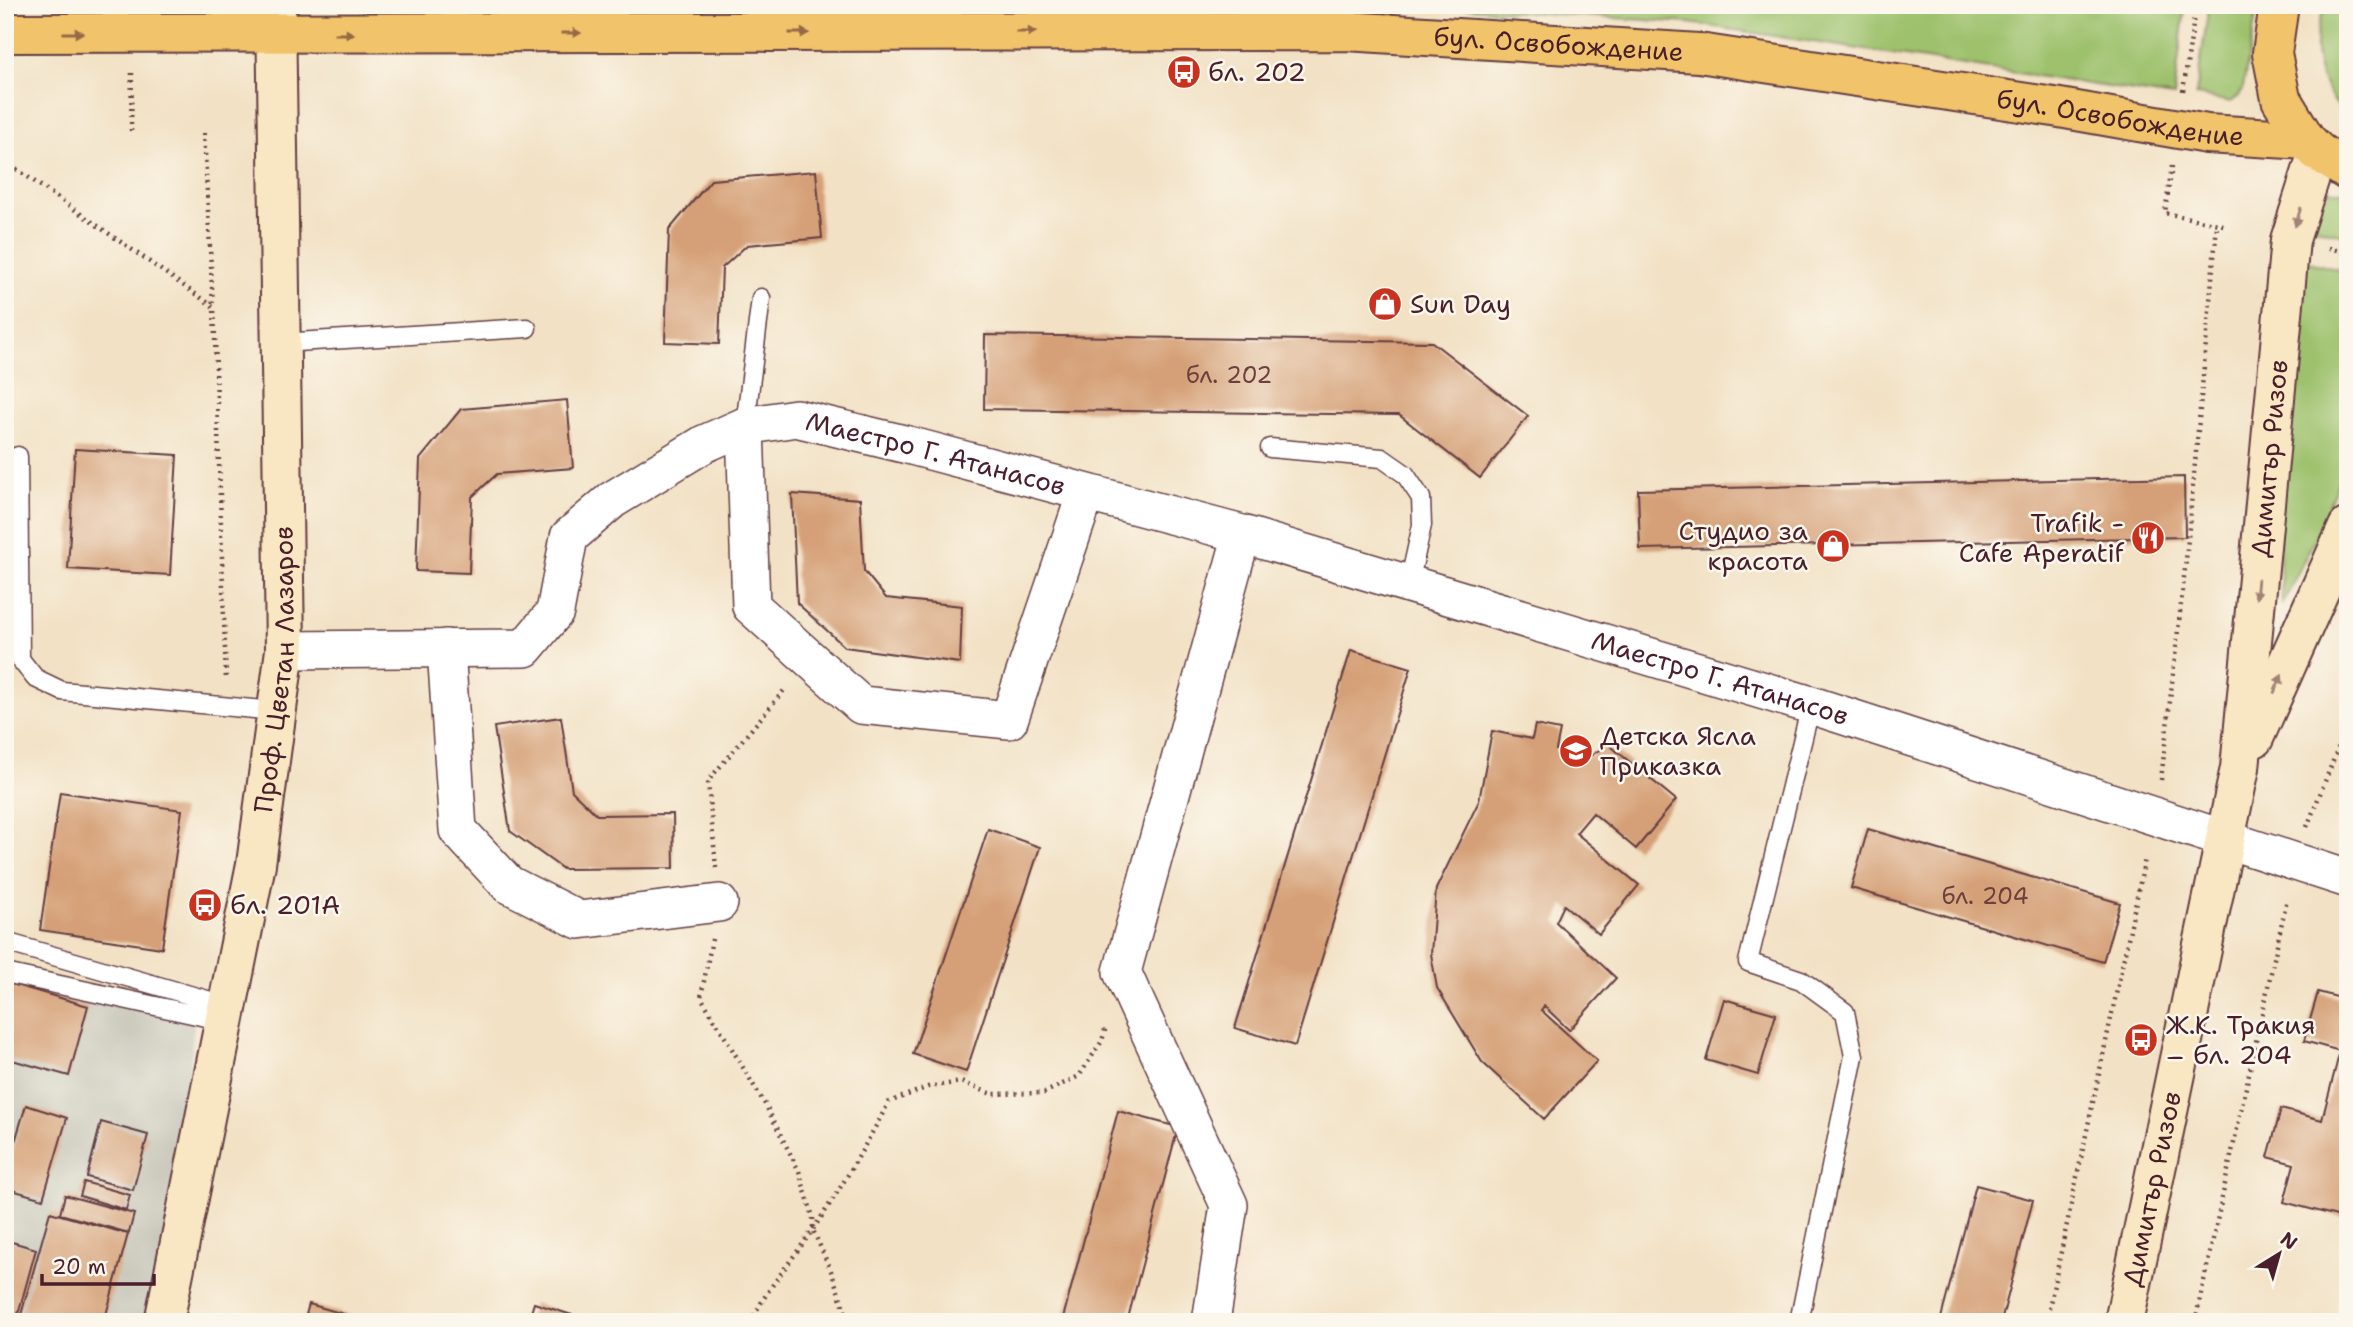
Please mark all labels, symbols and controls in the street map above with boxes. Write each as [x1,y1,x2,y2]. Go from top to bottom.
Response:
street label: бул. Освобождение [1433,18,1685,69]
one-way arrow [1015,26,1037,38]
one-way arrow [63,27,85,39]
one-way arrow [560,27,582,39]
one-way arrow [788,27,810,39]
one-way arrow [333,28,355,40]
bus stop icon: бл. 202 [1165,53,1203,91]
place label: бл. 202 [1208,54,1306,89]
street label: бул. Освобождение [1994,80,2245,153]
one-way arrow [2292,207,2302,228]
shop icon: Sun Day [1366,285,1404,323]
place label: Sun Day [1410,286,1511,321]
street label: Димитър Ризов [2242,358,2296,559]
house number: бл. 202 [1186,360,1272,390]
street label: Маестро Г. Атанасов [802,403,1069,503]
place label: Trafik - Cafe Aperatif [1959,505,2125,570]
place label: Студио за красота [1679,513,1808,578]
restaurant icon: Trafik - Cafe Aperatif [2129,519,2167,557]
street label: Проф. Цветан Лазаров [245,526,302,815]
shop icon: Студио за красота [1814,527,1852,565]
one-way arrow [2252,578,2263,600]
street label: Маестро Г. Атанасов [1587,622,1853,733]
one-way arrow [2273,673,2284,694]
place label: Детска Ясла Приказка [1600,718,1756,783]
school or university icon: Детска Ясла Приказка [1557,732,1595,770]
house number: бл. 204 [1941,881,2029,911]
bus stop icon: бл. 201А [186,886,224,924]
place label: бл. 201А [230,887,340,922]
place label: Ж.К. Тракия – бл. 204 [2166,1007,2316,1072]
bus stop icon: Ж.К. Тракия – бл. 204 [2122,1021,2160,1059]
street label: Димитър Ризов [2114,1088,2189,1289]
north arrow [2244,1218,2314,1288]
text: N [2275,1226,2302,1255]
scale bar [42,1243,154,1287]
text: 20 m [52,1253,106,1281]

